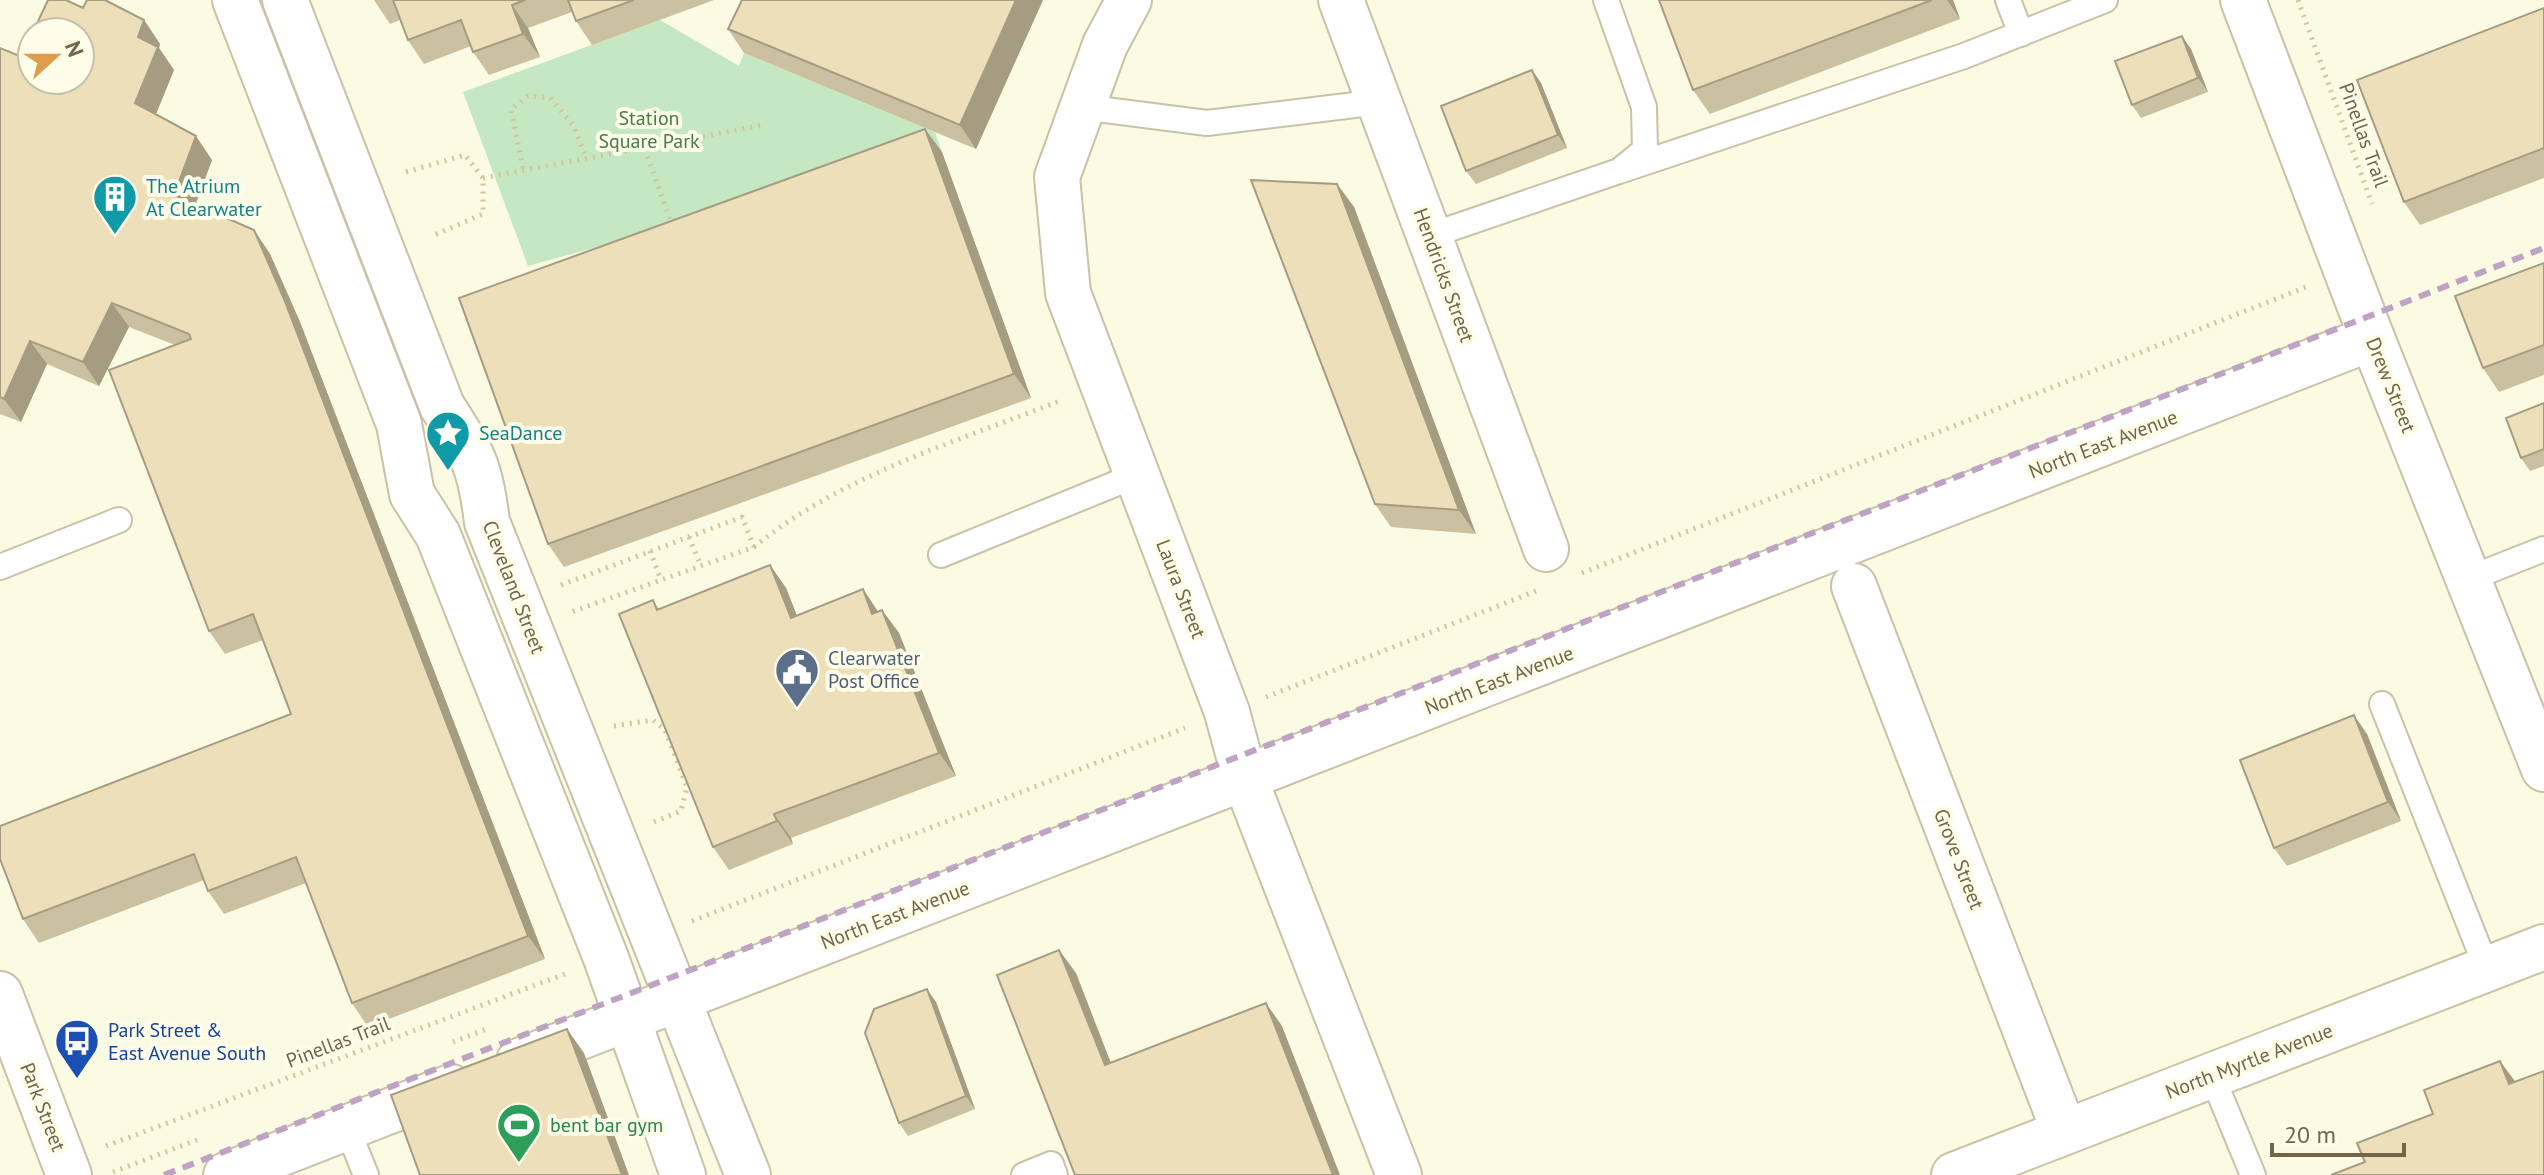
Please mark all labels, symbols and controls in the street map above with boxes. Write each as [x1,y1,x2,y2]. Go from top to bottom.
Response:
north arrow [16,16,96,96]
text: N [59,37,90,61]
street label: Pinellas Trail [2333,79,2395,191]
park label: Station Square Park [598,105,700,154]
building icon: The Atrium At Clearwater [91,173,139,236]
place label: The Atrium At Clearwater [146,173,262,222]
street label: Hendricks Street [1408,204,1480,346]
street label: Drew Street [2360,334,2422,437]
street label: North East Avenue [2025,404,2181,484]
place icon: SeaDance [424,409,472,472]
place label: SeaDance [479,420,562,446]
street label: Cleveland Street [477,517,551,657]
street label: Laura Street [1150,536,1212,642]
street label: North East Avenue [1421,640,1577,720]
place label: Clearwater Post Office [828,645,920,694]
public building icon: Clearwater Post Office [773,646,821,709]
street label: Grove Street [1928,805,1990,913]
street label: North East Avenue [817,875,973,955]
street label: Pinellas Trail [282,1010,394,1074]
bus stop icon: Park Street & East Avenue South [53,1017,101,1080]
place label: Park Street & East Avenue South [108,1017,266,1066]
street label: North Myrtle Avenue [2162,1017,2336,1105]
street label: Park Street [14,1059,72,1155]
sports icon: bent bar gym [495,1101,543,1164]
scale bar [2272,1107,2404,1157]
place label: bent bar gym [550,1112,663,1138]
text: 20 m [2284,1119,2336,1150]

